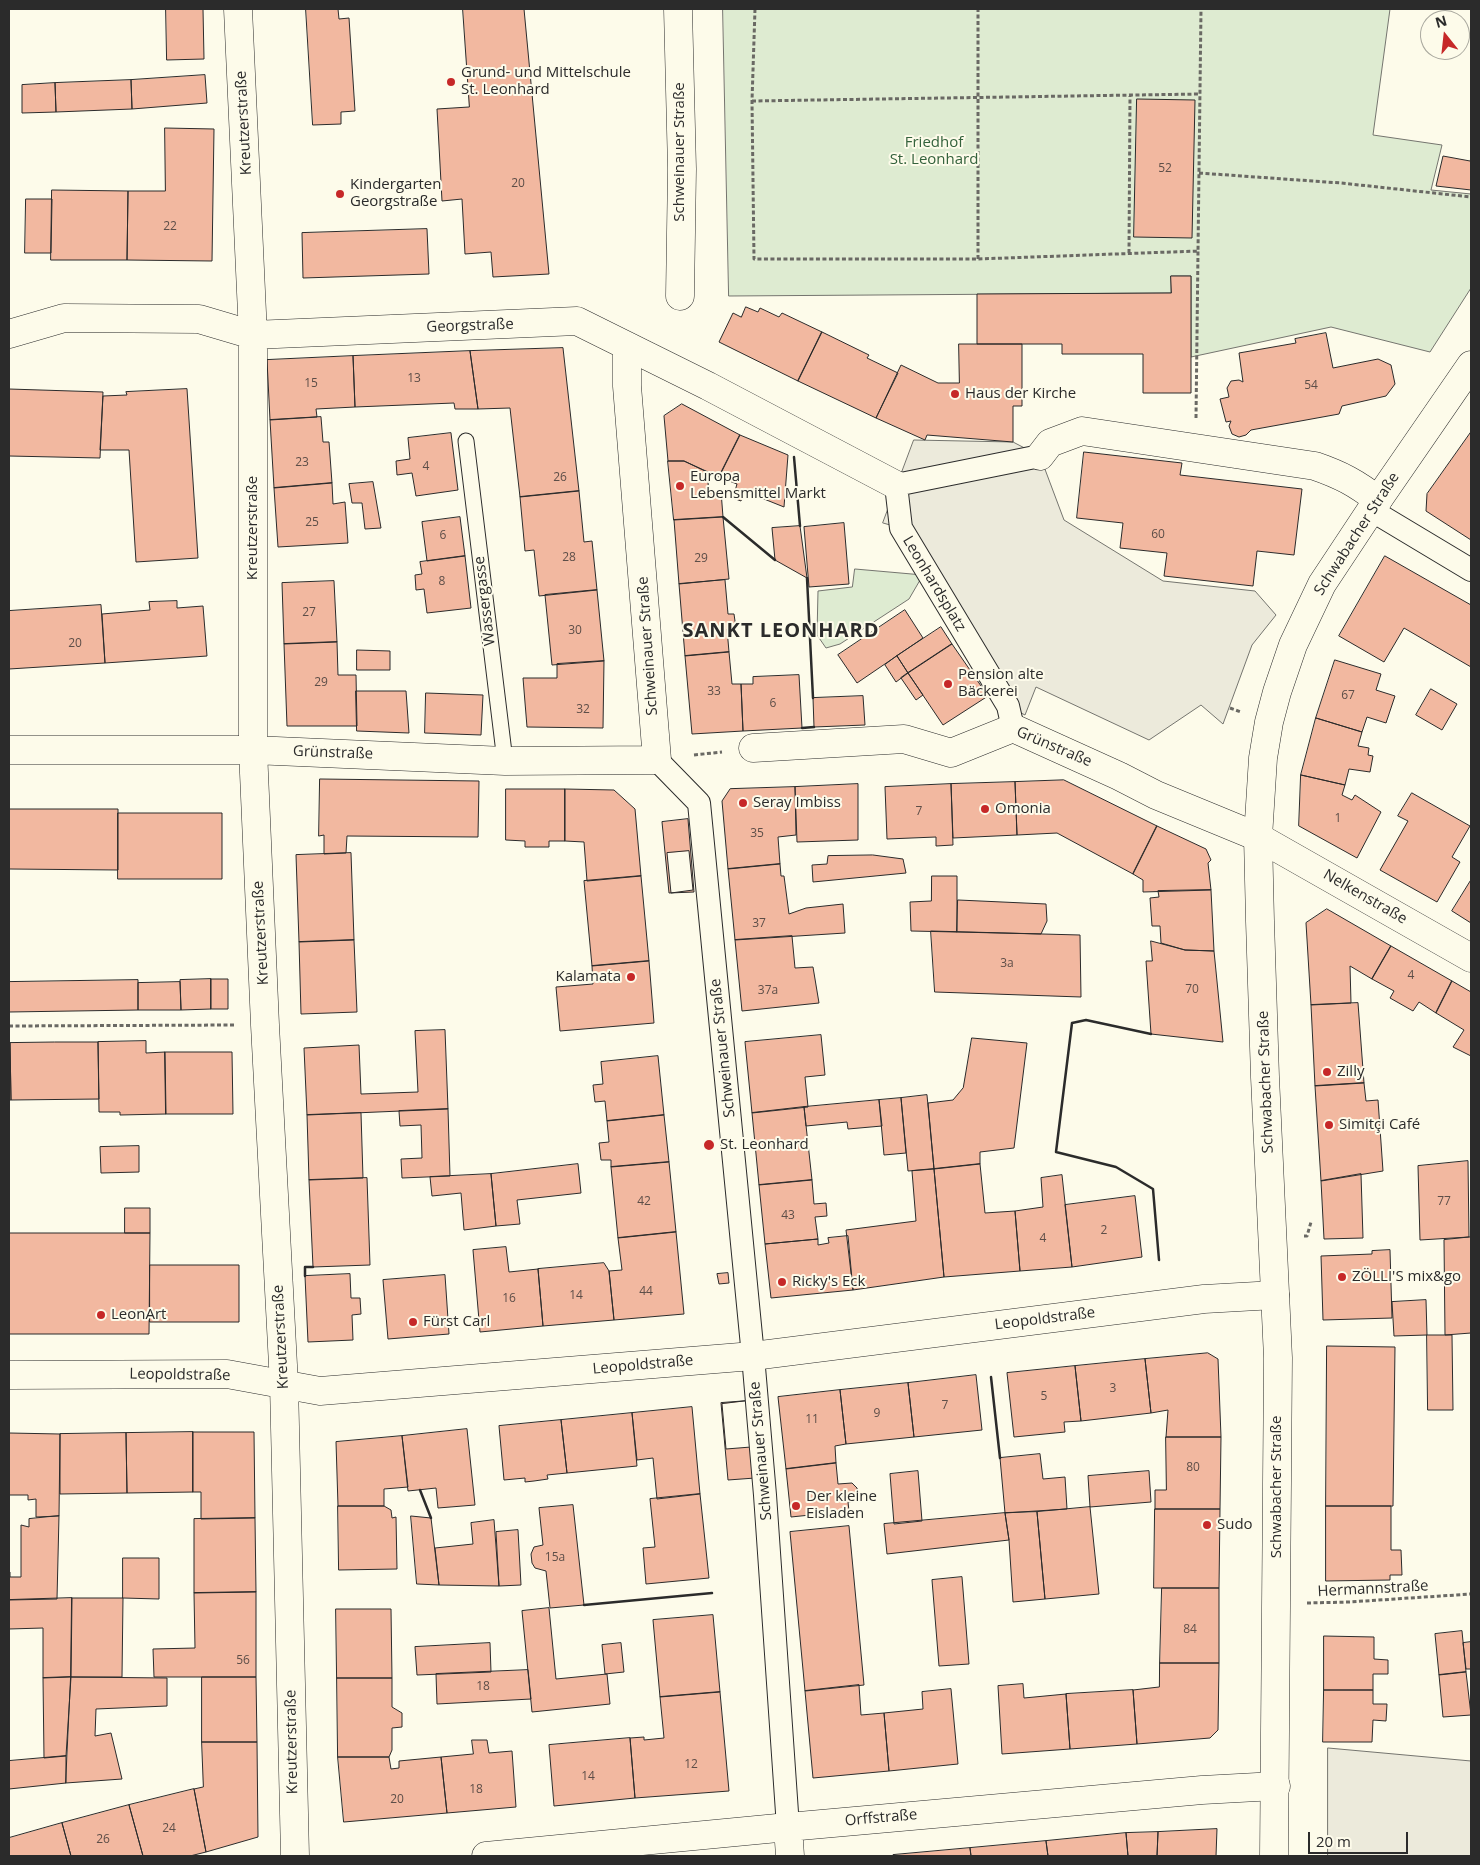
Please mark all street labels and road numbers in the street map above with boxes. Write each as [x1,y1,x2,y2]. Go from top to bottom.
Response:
street label: Kreutzerstraße [232,70,256,176]
street label: Schweinauer Straße [671,82,689,222]
street label: Georgstraße [426,315,514,337]
street label: Schwabacher Straße [1311,469,1403,599]
street label: Kreutzerstraße [244,476,262,580]
street label: Leonhardsplatz [898,533,970,635]
street label: Wassergasse [471,555,499,647]
street label: Schweinauer Straße [634,576,662,716]
street label: Grünstraße [1014,723,1094,771]
street label: Grünstraße [293,743,373,763]
street label: Nelkenstraße [1320,866,1410,928]
street label: Kreutzerstraße [249,880,273,986]
street label: Schweinauer Straße [707,978,739,1118]
street label: Schwabacher Straße [1255,1010,1277,1154]
street label: Kreutzerstraße [269,1284,293,1390]
street label: Leopoldstraße [994,1304,1096,1334]
street label: Leopoldstraße [592,1352,694,1378]
street label: Leopoldstraße [129,1365,231,1385]
street label: Schweinauer Straße [746,1381,776,1521]
street label: Schwabacher Straße [1268,1416,1286,1558]
street label: Hermannstraße [1317,1577,1429,1601]
street label: Kreutzerstraße [282,1690,302,1794]
street label: Orffstraße [844,1806,918,1830]

